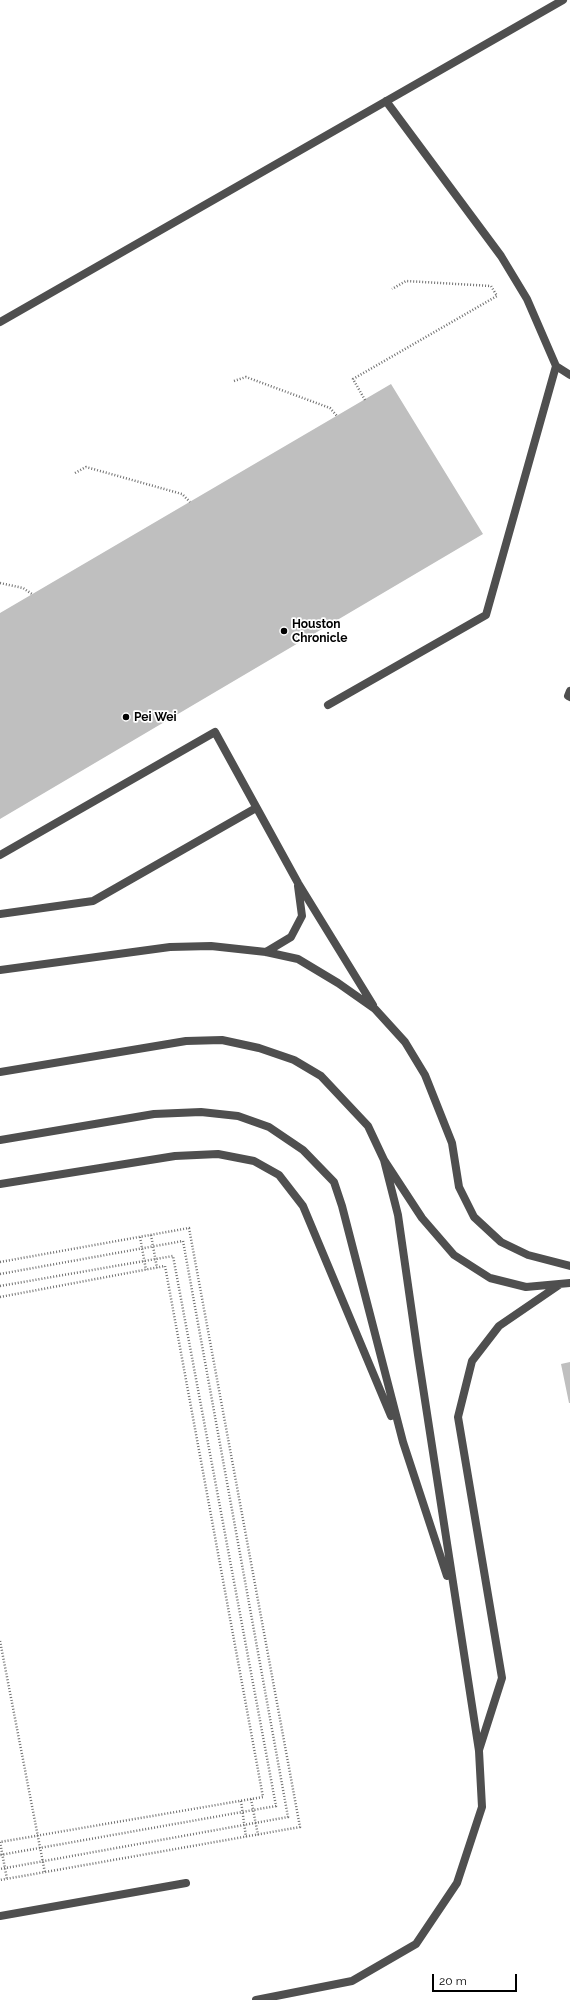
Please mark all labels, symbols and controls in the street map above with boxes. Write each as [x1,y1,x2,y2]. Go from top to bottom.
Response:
place label: Houston Chronicle [292,617,347,645]
marker: Houston Chronicle [279,626,289,636]
place label: Pei Wei [134,710,177,724]
marker: Pei Wei [121,712,131,722]
scale bar [434,1966,519,1992]
text: 20 m [439,1974,467,1988]

